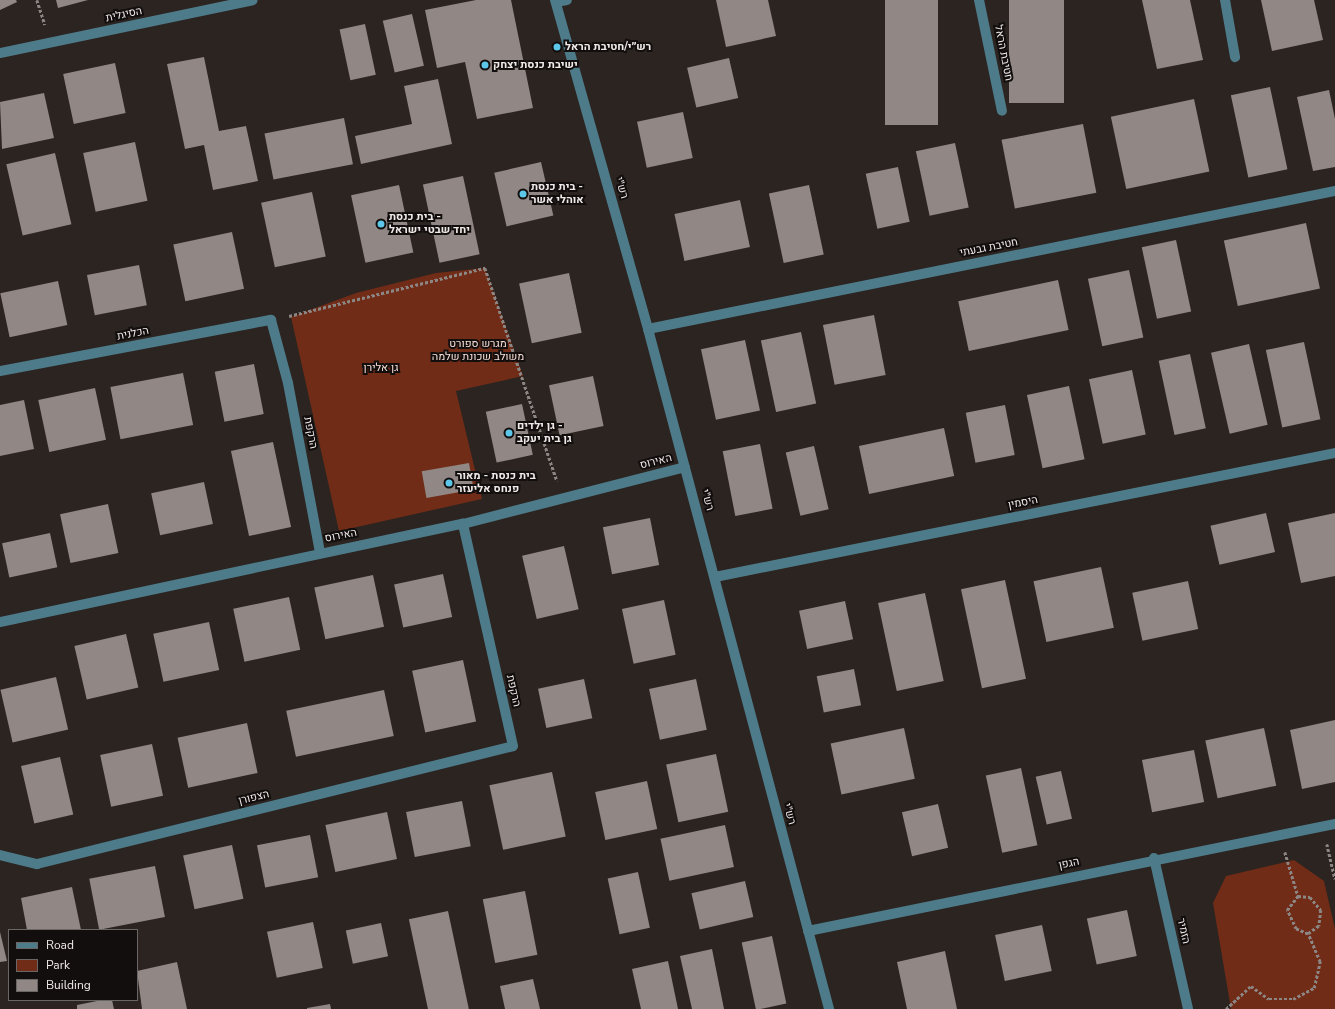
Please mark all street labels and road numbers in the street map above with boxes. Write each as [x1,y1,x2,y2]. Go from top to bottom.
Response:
street label: הסיגלית [105,5,143,25]
street label: חטיבת הראל [991,24,1015,82]
street label: רש"י [612,176,630,200]
street label: חטיבת גבעתי [959,236,1019,260]
street label: הכלנית [116,324,150,344]
street label: הרקפת [300,416,320,450]
street label: האירוס [639,452,673,472]
street label: רש"י [698,488,716,512]
street label: היסמין [1007,494,1039,512]
street label: האירוס [324,526,358,546]
street label: הרקפת [503,674,523,708]
street label: הצפורן [237,788,271,808]
street label: רש"י [780,802,798,826]
street label: הגפן [1057,855,1081,873]
street label: הזמיר [1174,917,1192,945]

